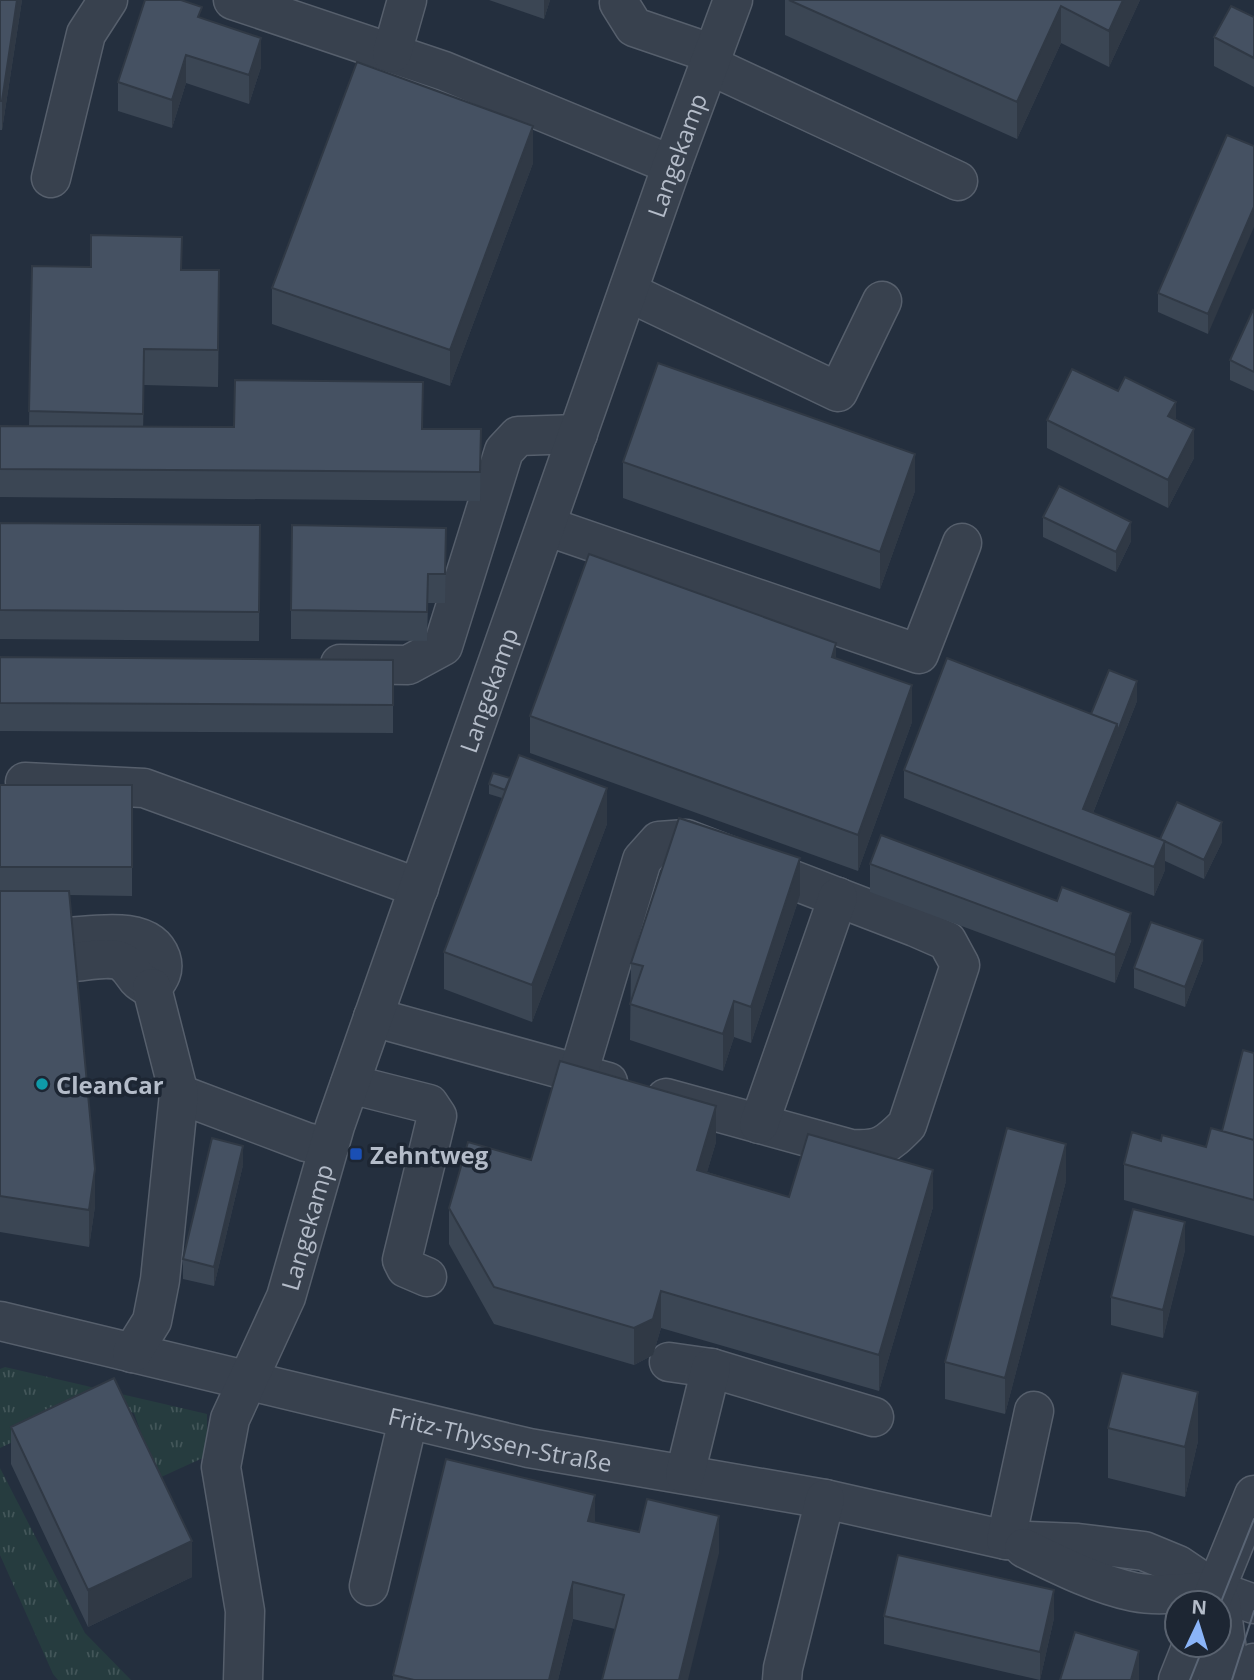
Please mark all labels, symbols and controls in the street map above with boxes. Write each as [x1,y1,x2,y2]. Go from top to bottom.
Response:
street label: Langekamp [638,88,714,222]
street label: Langekamp [451,623,525,757]
place label: CleanCar [56,1068,164,1101]
marker: CleanCar [34,1076,50,1092]
place label: Zehntweg [370,1138,489,1171]
marker: Zehntweg [348,1146,364,1162]
street label: Langekamp [272,1160,340,1294]
street label: Fritz-Thyssen-Straße [385,1398,615,1479]
north arrow [1163,1589,1233,1659]
text: N [1191,1594,1208,1621]

